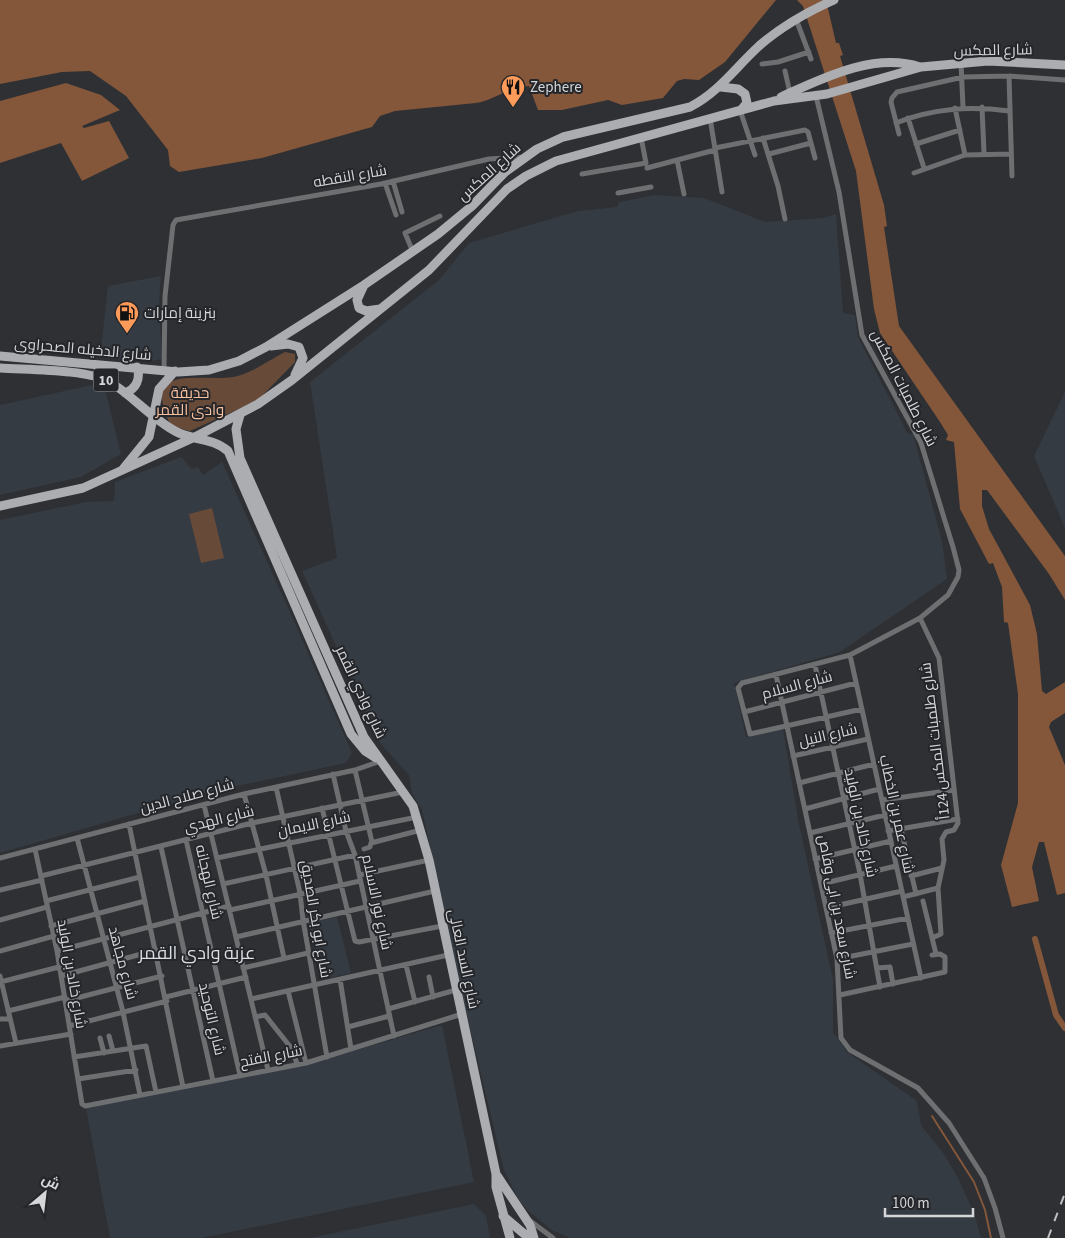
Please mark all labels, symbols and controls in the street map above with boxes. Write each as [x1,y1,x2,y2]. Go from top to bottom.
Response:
street label: شارع المكس [953,39,1033,62]
restaurant icon: Zephere [500,74,526,108]
place label: Zephere [530,77,582,98]
street label: شارع المكس [453,138,526,207]
street label: شارع النقطه [312,160,388,193]
fuel station icon: بنزينة إمارات [114,300,140,334]
place label: بنزينة إمارات [144,303,216,324]
street label: شارع طلمبات المكس [865,326,942,450]
street label: شارع الدخيله الصحراوى [14,333,152,366]
road number: 10 [94,368,118,392]
park label: حديقة وادى القمر [155,383,224,421]
street label: شارع وادي القمر [329,641,391,743]
street label: شارع طلمبات المكس 124أ [915,661,956,821]
street label: شارع السلام [759,666,835,705]
street label: شارع النيل [797,719,859,752]
street label: شارع عمر بن الخطاب [874,753,919,875]
street label: شارع خالد بن الوليد [839,767,882,879]
street label: شارع صلاح الدين [138,774,237,819]
street label: شارع الهدي [182,801,257,839]
street label: شارع الايمان [276,806,353,842]
street label: شارع سعد بن ابى وقاص [812,833,861,981]
street label: شارع الهجانه [190,843,227,922]
street label: شارع نور الاسلام [356,852,397,952]
street label: شارع ابو بكر الصديق [295,858,336,980]
street label: شارع السد العالى [443,907,484,1011]
street label: شارع خالد بن الوليد [52,918,91,1030]
street label: شارع مجاهد [103,924,142,1002]
district label: عزبة وادي القمر [138,941,255,967]
street label: شارع التوحيد [193,981,230,1058]
street label: شارع الفتح [238,1040,304,1073]
north arrow [20,1168,70,1218]
text: ش [38,1169,63,1195]
scale bar [885,1186,972,1218]
text: 100 m [892,1193,930,1214]

